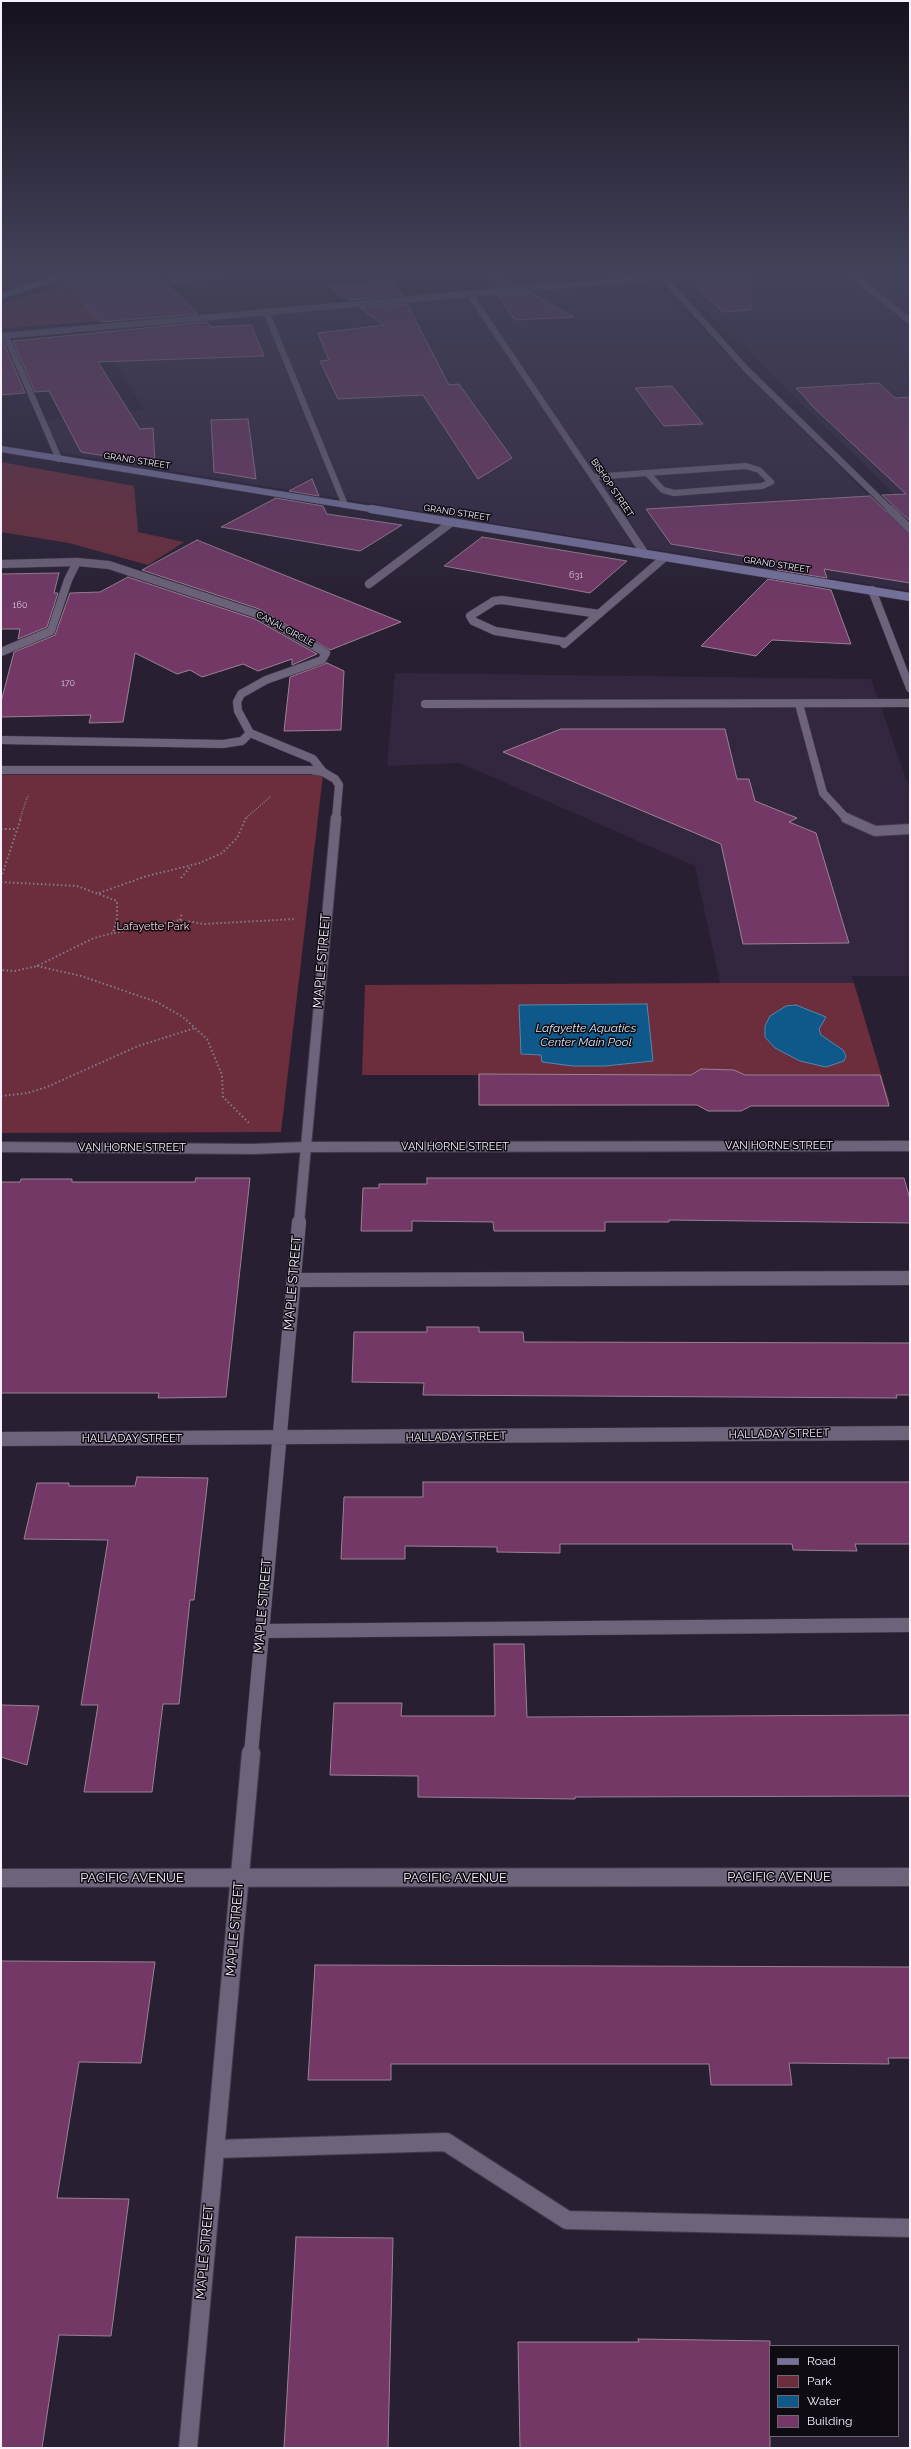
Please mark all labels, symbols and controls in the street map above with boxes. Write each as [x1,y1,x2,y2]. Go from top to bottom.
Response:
street label: GRAND STREET [103,450,171,472]
street label: BISHOP STREET [588,457,636,519]
street label: GRAND STREET [423,502,491,524]
street label: GRAND STREET [743,554,811,576]
house number: 631 [569,570,583,580]
house number: 160 [13,600,27,610]
street label: CANAL CIRCLE [254,609,316,649]
house number: 170 [61,678,75,688]
street label: MAPLE STREET [310,913,334,1009]
park label: Lafayette Park [117,920,189,934]
water label: Lafayette Aquatics Center Main Pool [536,1021,636,1049]
street label: VAN HORNE STREET [725,1139,833,1153]
street label: VAN HORNE STREET [401,1140,509,1154]
street label: VAN HORNE STREET [78,1141,186,1155]
street label: MAPLE STREET [281,1235,305,1331]
street label: HALLADAY STREET [729,1427,829,1441]
street label: HALLADAY STREET [406,1430,506,1444]
street label: HALLADAY STREET [82,1432,182,1446]
street label: MAPLE STREET [251,1558,275,1654]
street label: PACIFIC AVENUE [727,1869,831,1885]
street label: PACIFIC AVENUE [80,1870,184,1886]
street label: PACIFIC AVENUE [403,1870,507,1886]
street label: MAPLE STREET [223,1881,247,1977]
street label: MAPLE STREET [193,2204,217,2300]
legend [769,2345,899,2437]
text: Road [807,2354,836,2368]
text: Park [807,2374,832,2388]
text: Water [807,2394,841,2408]
text: Building [807,2414,853,2428]

